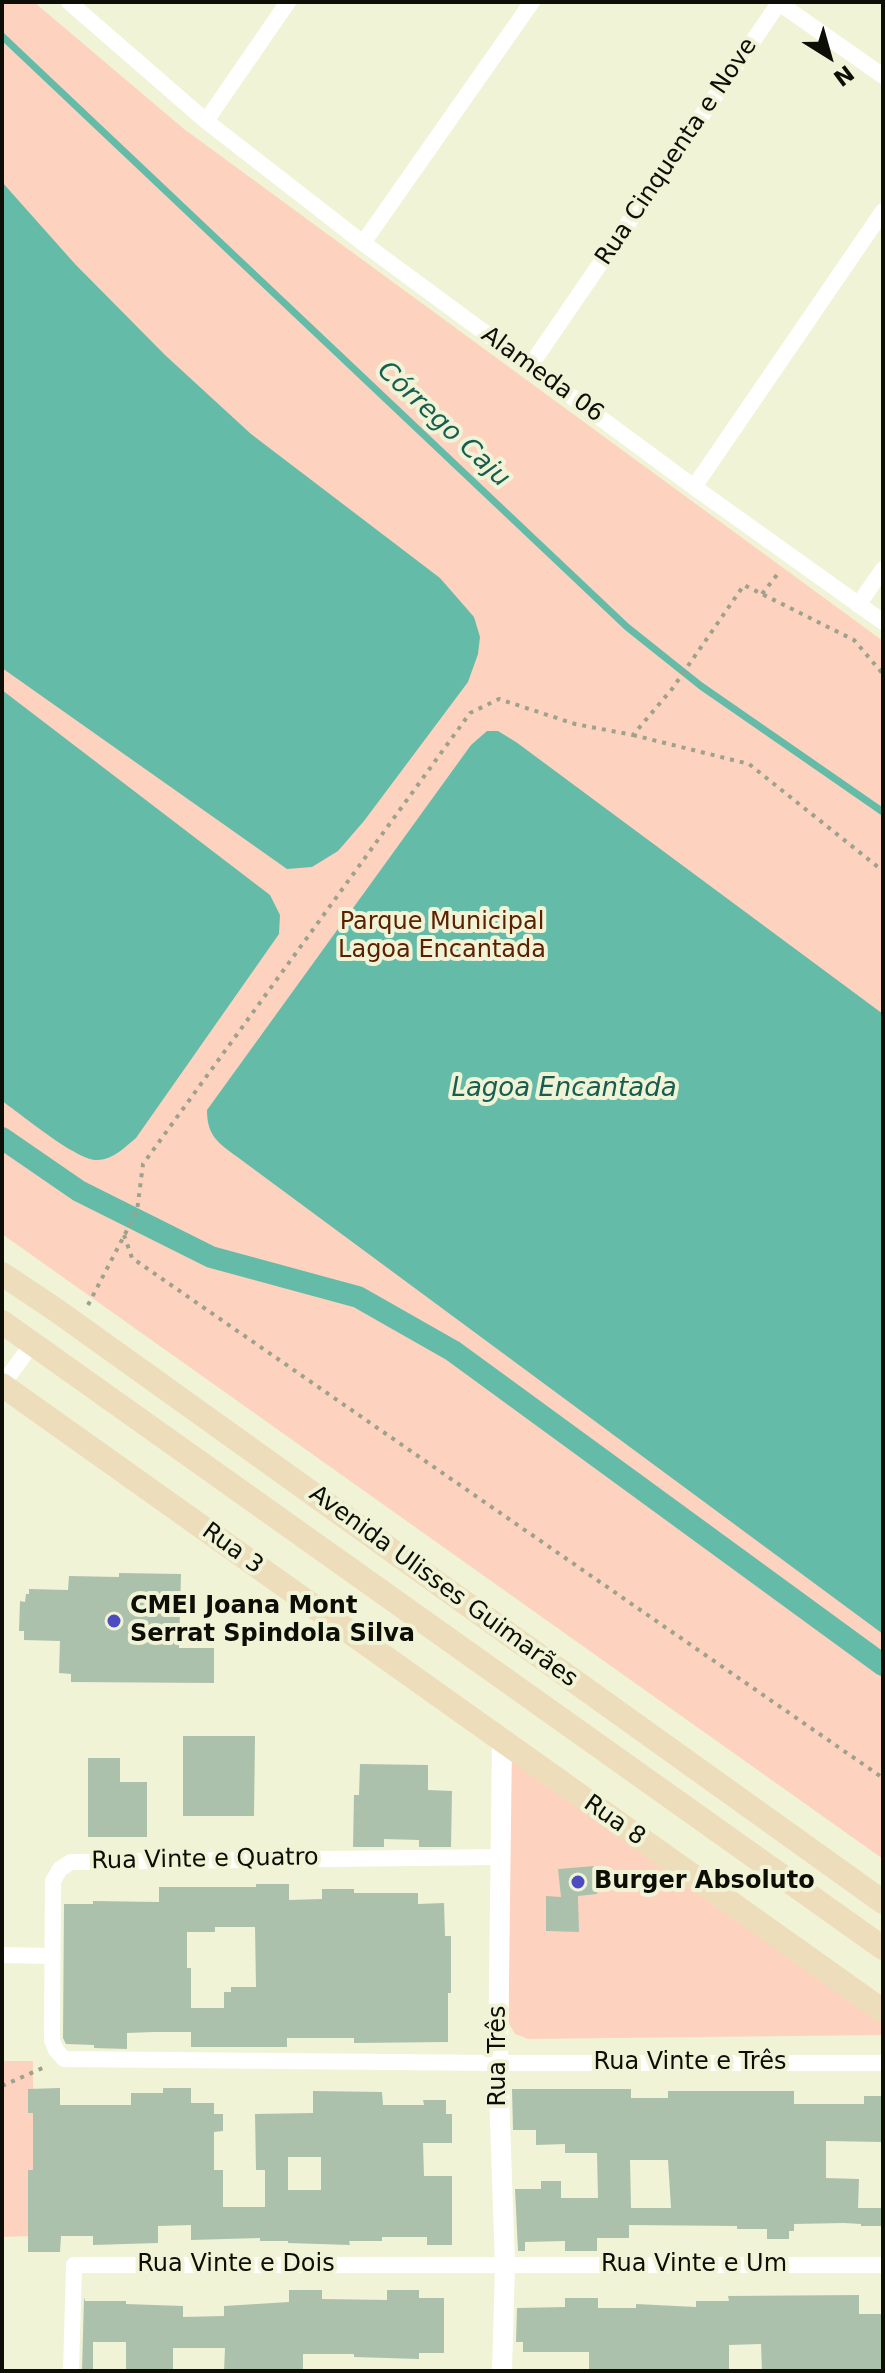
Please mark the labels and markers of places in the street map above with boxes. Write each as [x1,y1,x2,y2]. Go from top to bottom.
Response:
place label: CMEI Joana Mont Serrat Spindola Silva [130,1593,415,1649]
marker: CMEI Joana Mont Serrat Spindola Silva [105,1612,123,1630]
place label: Burger Absoluto [594,1868,815,1896]
marker: Burger Absoluto [569,1873,587,1891]

